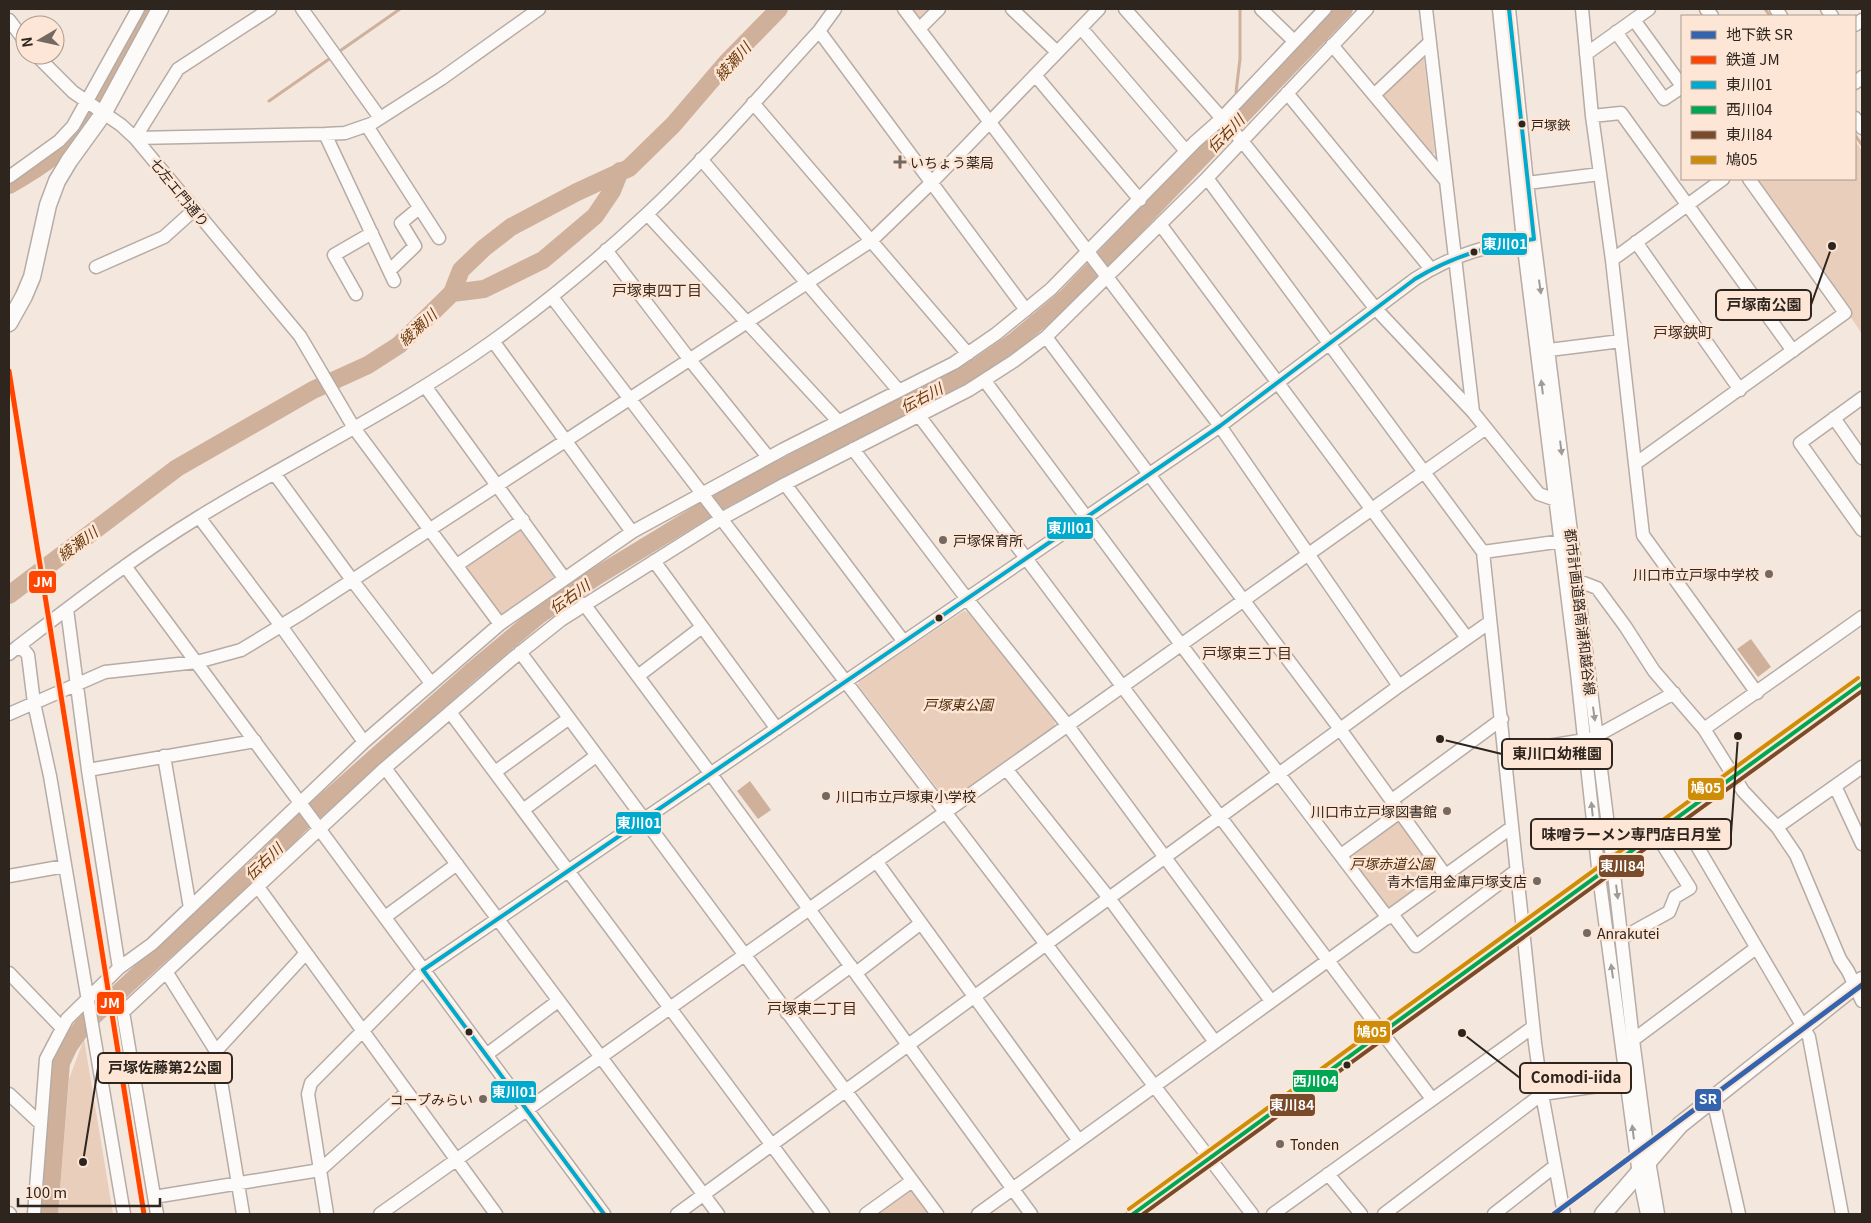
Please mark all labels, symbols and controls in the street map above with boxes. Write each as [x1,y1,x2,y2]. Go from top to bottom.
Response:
north arrow [15,15,65,65]
legend [1681,15,1856,180]
text: 地下鉄 SR [1726,23,1793,44]
text: N [15,35,37,49]
water label: 綾瀬川 [709,36,756,85]
text: 鉄道 JM [1726,48,1780,69]
text: 東川01 [1726,73,1773,94]
text: 西川04 [1726,98,1773,119]
water label: 伝右川 [1202,108,1250,156]
place label: 戸塚鋏 [1531,115,1571,134]
marker: 戸塚鋏 [1517,119,1527,129]
text: 東川84 [1726,123,1773,144]
text: 鳩05 [1726,148,1758,169]
place label: いちょう薬局 [910,152,994,172]
street label: 七左エ門通り [146,153,214,231]
marker: いちょう薬局 [894,156,906,168]
line badge: 東川01 [1481,232,1528,256]
text: 東川01 [1483,233,1527,253]
unlabelled marker [1469,247,1479,257]
district label: 戸塚東四丁目 [612,279,702,300]
one-way arrow [1537,279,1545,295]
callout: 戸塚南公園 [1716,290,1811,320]
text: 戸塚南公園 [1726,293,1802,314]
water label: 綾瀬川 [393,303,442,350]
district label: 戸塚鋏町 [1653,321,1713,342]
water label: 伝右川 [896,376,948,417]
one-way arrow [1538,379,1546,395]
one-way arrow [1557,441,1565,457]
line badge: 東川01 [1046,516,1094,540]
text: 東川01 [1048,517,1092,537]
water label: 綾瀬川 [53,520,103,565]
street label: 都市計画道路南浦和越谷線 [1561,527,1601,697]
place label: 戸塚保育所 [953,530,1023,550]
marker: 戸塚保育所 [937,534,949,546]
place label: 川口市立戸塚中学校 [1633,564,1759,584]
marker: 川口市立戸塚中学校 [1763,568,1775,580]
line badge: JM [28,570,57,594]
text: JM [33,571,53,591]
water label: 伝右川 [545,573,595,618]
unlabelled marker [934,613,944,623]
district label: 戸塚東三丁目 [1202,642,1292,663]
park label: 戸塚東公園 [923,694,995,714]
one-way arrow [1590,706,1598,722]
callout: 東川口幼稚園 [1502,739,1612,769]
text: 東川口幼稚園 [1512,742,1602,763]
line badge: 鳩05 [1687,777,1725,801]
text: 鳩05 [1691,777,1721,797]
place label: 川口市立戸塚東小学校 [836,786,976,806]
marker: 川口市立戸塚東小学校 [820,790,832,802]
place label: 川口市立戸塚図書館 [1311,801,1437,821]
one-way arrow [1588,801,1596,817]
marker: 川口市立戸塚図書館 [1441,805,1453,817]
line badge: 東川01 [615,811,662,835]
text: 東川01 [617,812,661,832]
callout: 味噌ラーメン専門店日月堂 [1531,819,1731,849]
text: 味噌ラーメン専門店日月堂 [1541,823,1721,844]
water label: 伝右川 [240,836,288,884]
park label: 戸塚赤道公園 [1350,853,1436,873]
line badge: 東川84 [1598,854,1645,878]
text: 東川84 [1600,855,1644,875]
place label: 青木信用金庫戸塚支店 [1387,871,1527,891]
marker: 青木信用金庫戸塚支店 [1531,875,1543,887]
one-way arrow [1613,885,1621,901]
place label: Anrakutei [1597,923,1660,943]
marker: Anrakutei [1581,927,1593,939]
one-way arrow [1607,962,1615,978]
line badge: JM [96,991,125,1015]
text: JM [100,992,120,1012]
district label: 戸塚東二丁目 [767,997,857,1018]
line badge: 鳩05 [1353,1020,1391,1044]
text: 鳩05 [1357,1021,1387,1041]
unlabelled marker [464,1027,474,1037]
callout: 戸塚佐藤第2公園 [98,1053,232,1083]
text: 戸塚佐藤第2公園 [108,1056,222,1077]
unlabelled marker [1342,1060,1352,1070]
callout: Comodi-iida [1520,1063,1631,1093]
text: Comodi-iida [1531,1066,1621,1087]
line badge: 西川04 [1292,1069,1339,1093]
text: 西川04 [1293,1070,1337,1090]
line badge: 東川01 [490,1080,537,1104]
text: 東川01 [492,1081,536,1101]
line badge: SR [1694,1088,1722,1112]
text: SR [1699,1088,1718,1108]
place label: コープみらい [390,1089,473,1109]
marker: コープみらい [477,1093,489,1105]
line badge: 東川84 [1269,1093,1316,1117]
text: 東川84 [1270,1094,1314,1114]
one-way arrow [1629,1123,1637,1139]
place label: Tonden [1290,1134,1339,1154]
marker: Tonden [1274,1138,1286,1150]
scale bar [18,1176,160,1208]
text: 100 m [25,1181,67,1202]

